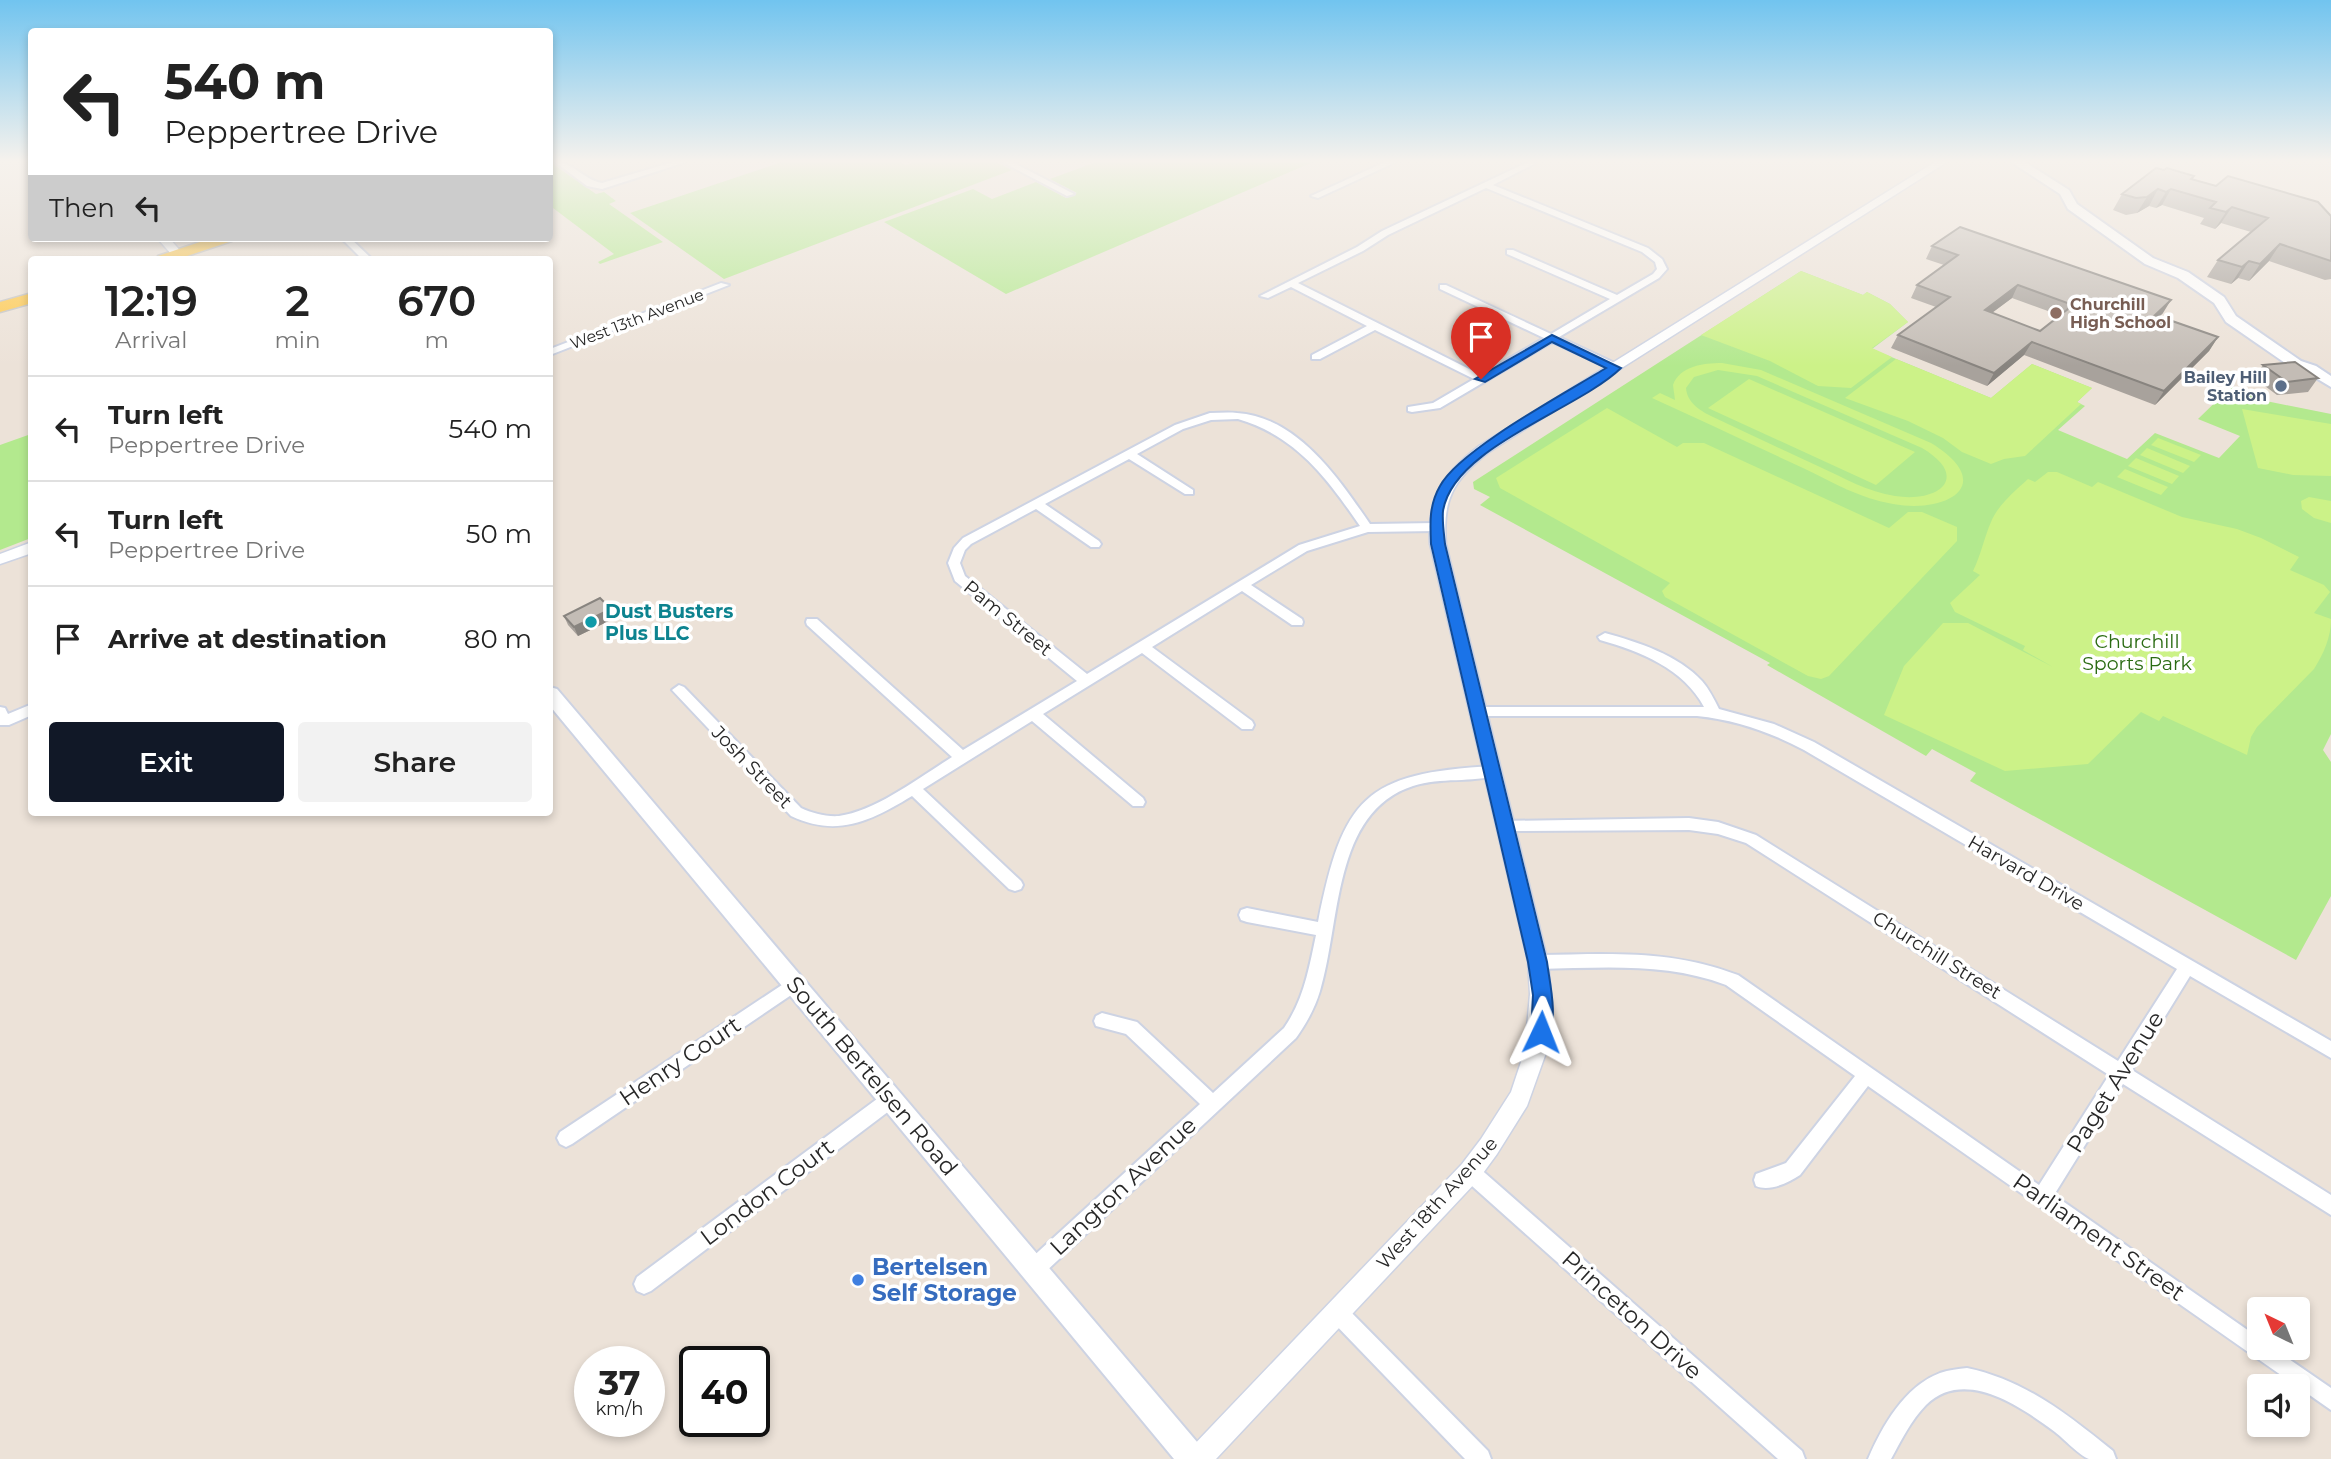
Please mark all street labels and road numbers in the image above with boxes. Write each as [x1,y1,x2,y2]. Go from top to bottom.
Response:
street label: West 13th Avenue [567,285,707,353]
street label: Pam Street [959,575,1057,661]
street label: Josh Street [706,720,797,813]
street label: Harvard Drive [1964,830,2088,916]
street label: Churchill Street [1868,906,2006,1004]
street label: South Bertelsen Road [780,971,964,1181]
street label: Paget Avenue [2060,1006,2170,1158]
street label: Henry Court [614,1010,746,1112]
street label: Langton Avenue [1044,1111,1202,1261]
street label: West 18th Avenue [1372,1132,1502,1274]
street label: London Court [695,1133,839,1251]
street label: Parliament Street [2008,1167,2190,1307]
street label: Princeton Drive [1556,1245,1708,1385]

